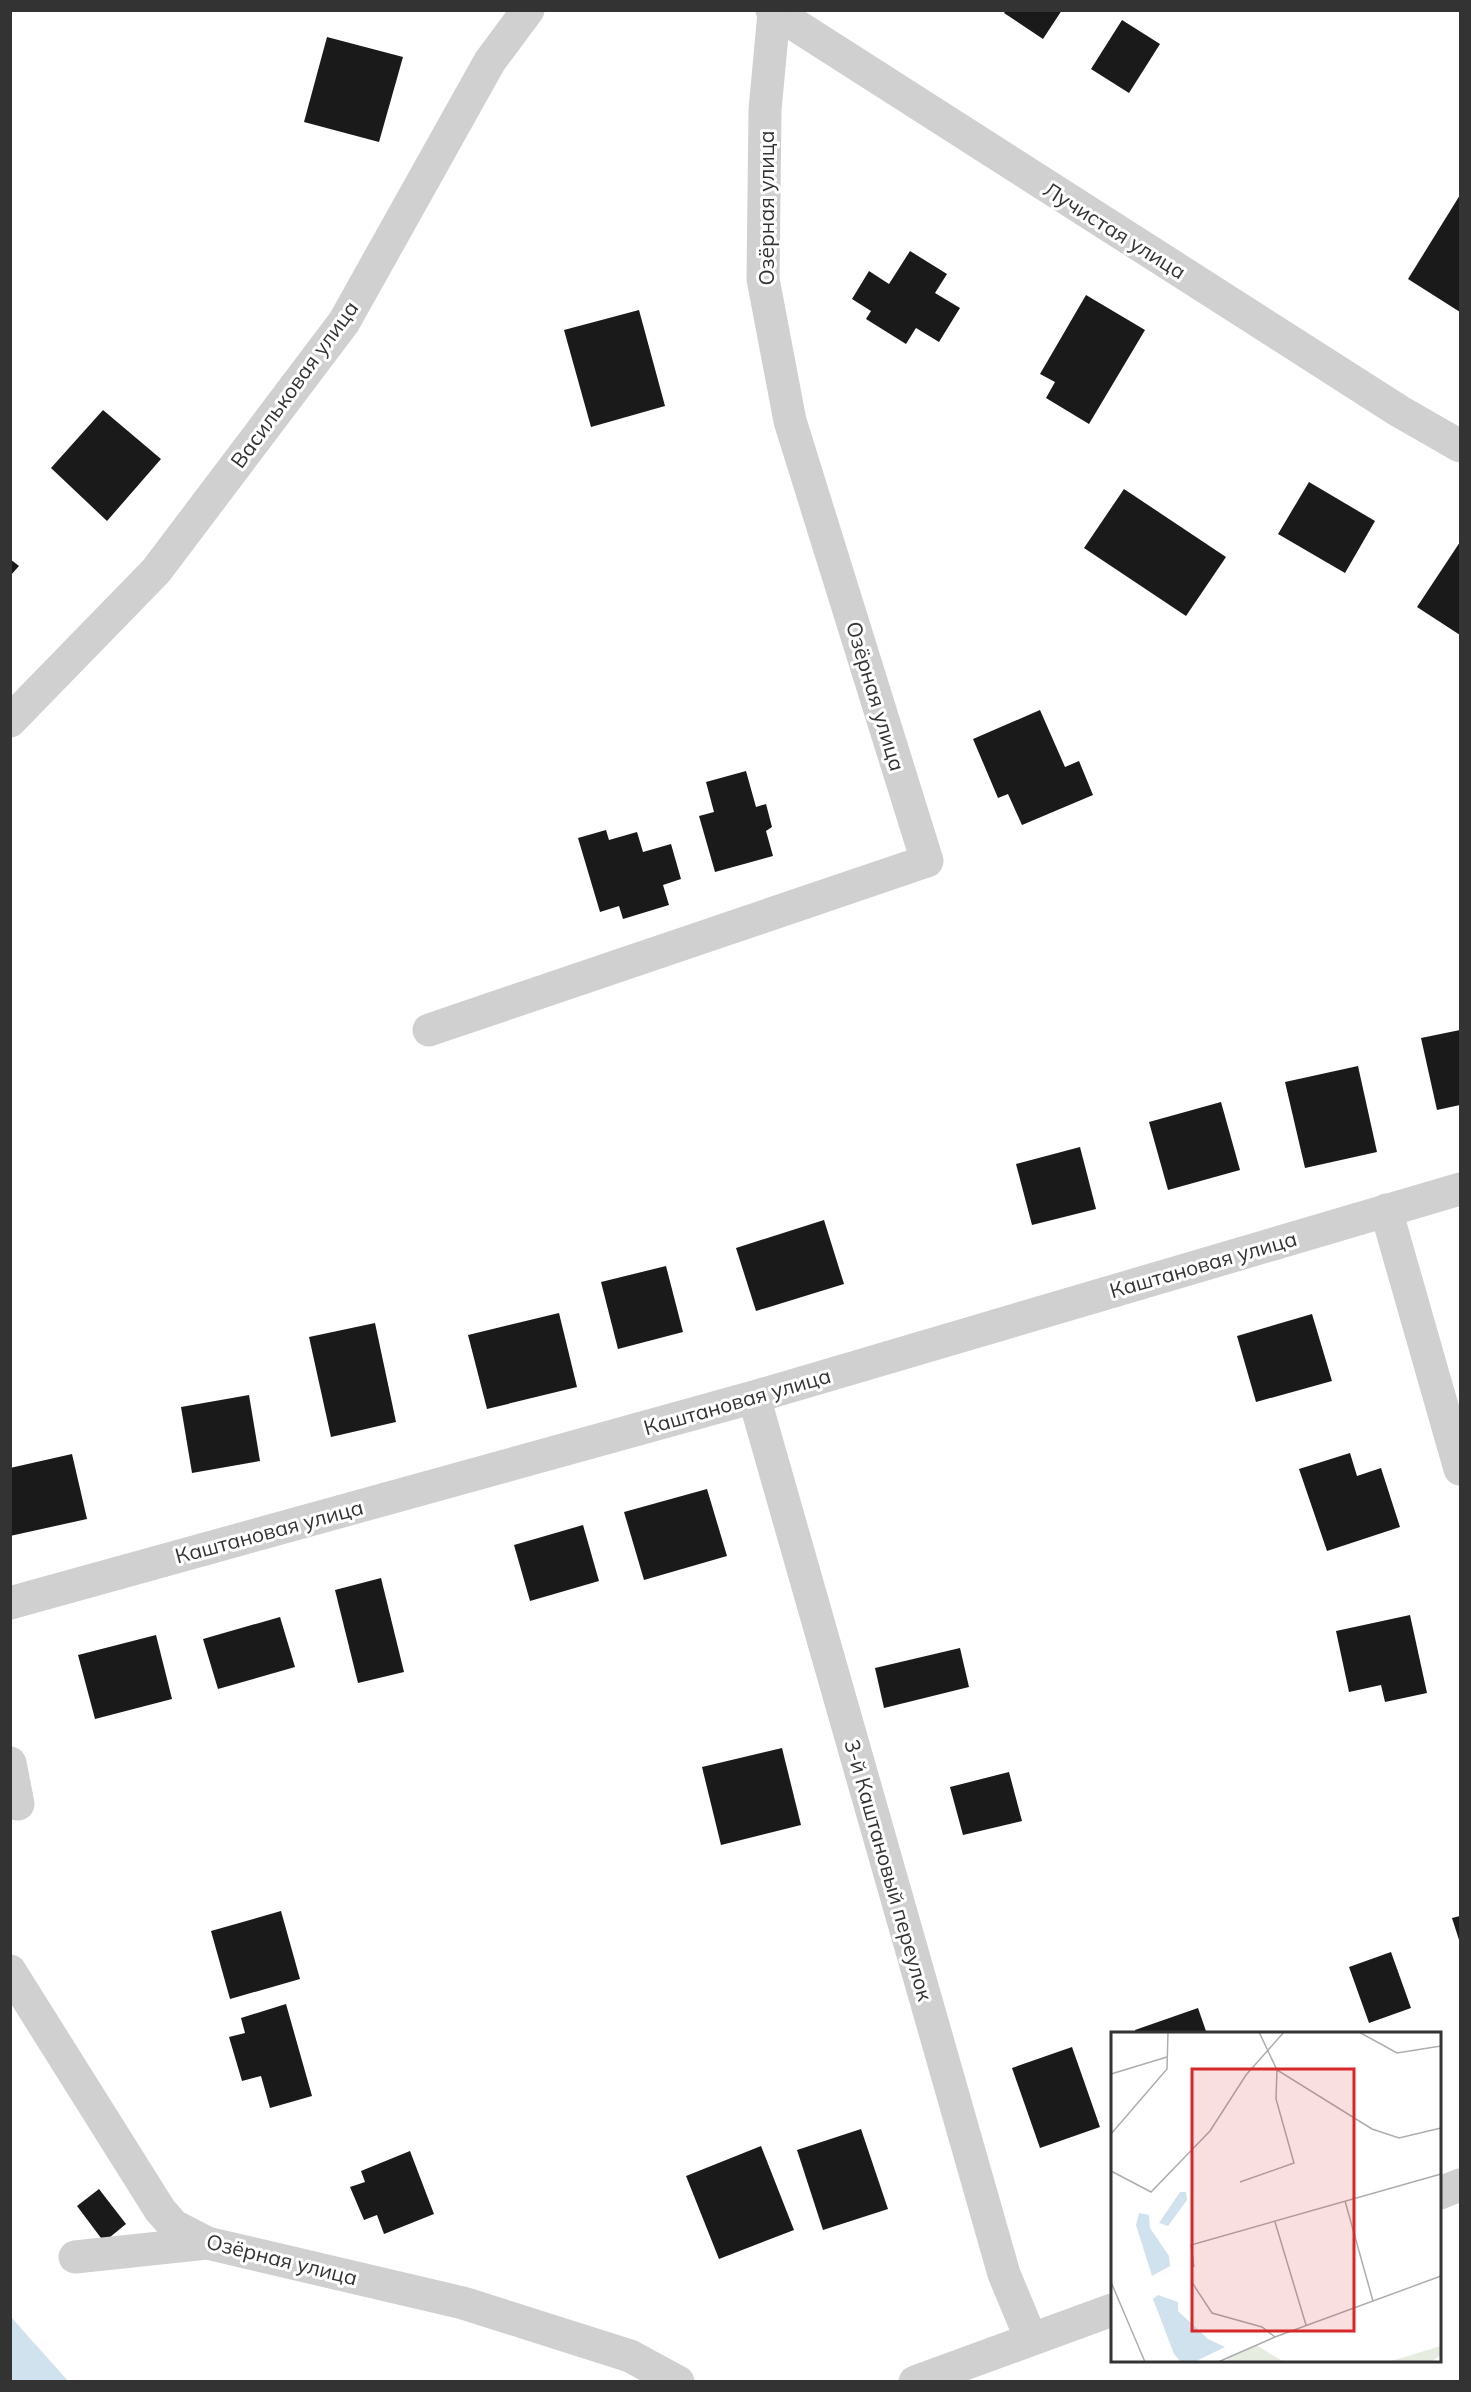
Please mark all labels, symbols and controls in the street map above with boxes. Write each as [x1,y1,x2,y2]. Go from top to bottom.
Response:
street label: Озёрная улица [753,131,779,285]
street label: Лучистая улица [1039,176,1191,284]
street label: Васильковая улица [225,295,363,473]
street label: Озёрная улица [841,618,911,774]
street label: Каштановая улица [1106,1225,1300,1303]
street label: Каштановая улица [640,1362,834,1440]
street label: Каштановая улица [172,1493,366,1569]
street label: 3-й Каштановый переулок [839,1736,939,2004]
inset map [1111,2032,1441,2362]
street label: Озёрная улица [204,2228,360,2290]

